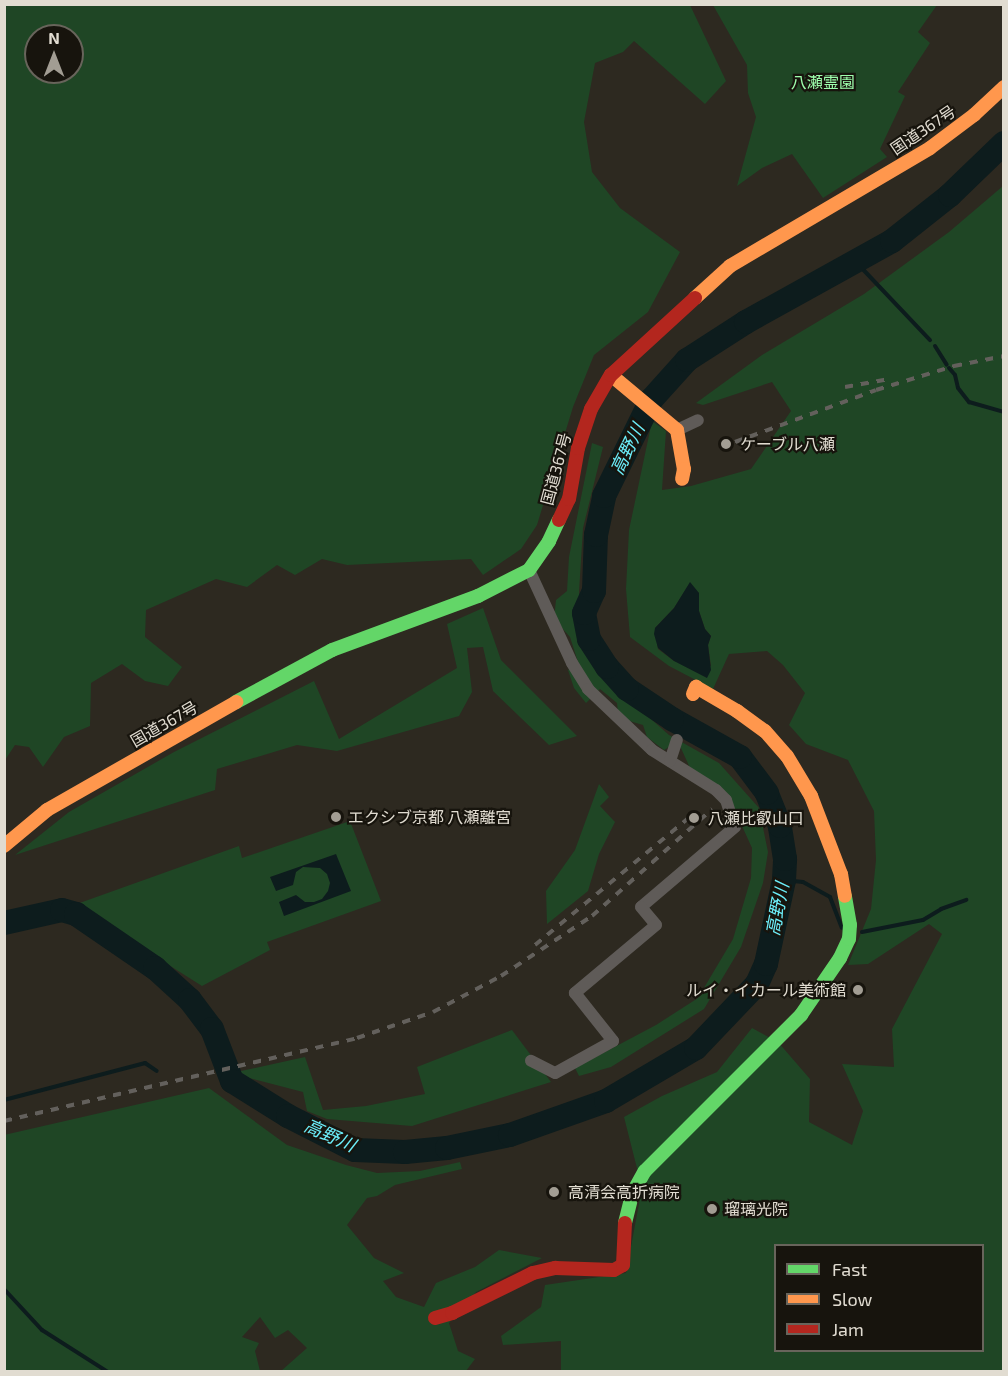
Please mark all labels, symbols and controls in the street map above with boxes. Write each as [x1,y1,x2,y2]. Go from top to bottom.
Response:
north arrow [24,24,84,84]
text: N [48,28,60,47]
park label: 八瀬霊園 [791,72,855,92]
street label: 国道367号 [887,101,959,159]
water label: 高野川 [605,420,649,478]
street label: 国道367号 [537,431,575,507]
place label: ケーブル八瀬 [740,434,836,454]
marker: ケーブル八瀬 [717,435,735,453]
street label: 国道367号 [127,697,201,751]
place label: エクシブ京都 八瀬離宮 [348,807,512,827]
place label: 八瀬比叡山口 [708,808,804,828]
marker: 八瀬比叡山口 [685,809,703,827]
marker: エクシブ京都 八瀬離宮 [329,810,343,824]
water label: 高野川 [761,880,793,938]
place label: ルイ・イカール美術館 [686,980,846,1000]
marker: ルイ・イカール美術館 [851,983,865,997]
water label: 高野川 [301,1114,359,1156]
place label: 高清会高折病院 [568,1182,680,1202]
marker: 高清会高折病院 [545,1183,563,1201]
place label: 瑠璃光院 [724,1199,788,1219]
marker: 瑠璃光院 [705,1202,719,1216]
legend [774,1244,984,1352]
text: Fast [832,1258,867,1280]
text: Slow [832,1288,872,1310]
text: Jam [832,1318,864,1340]

